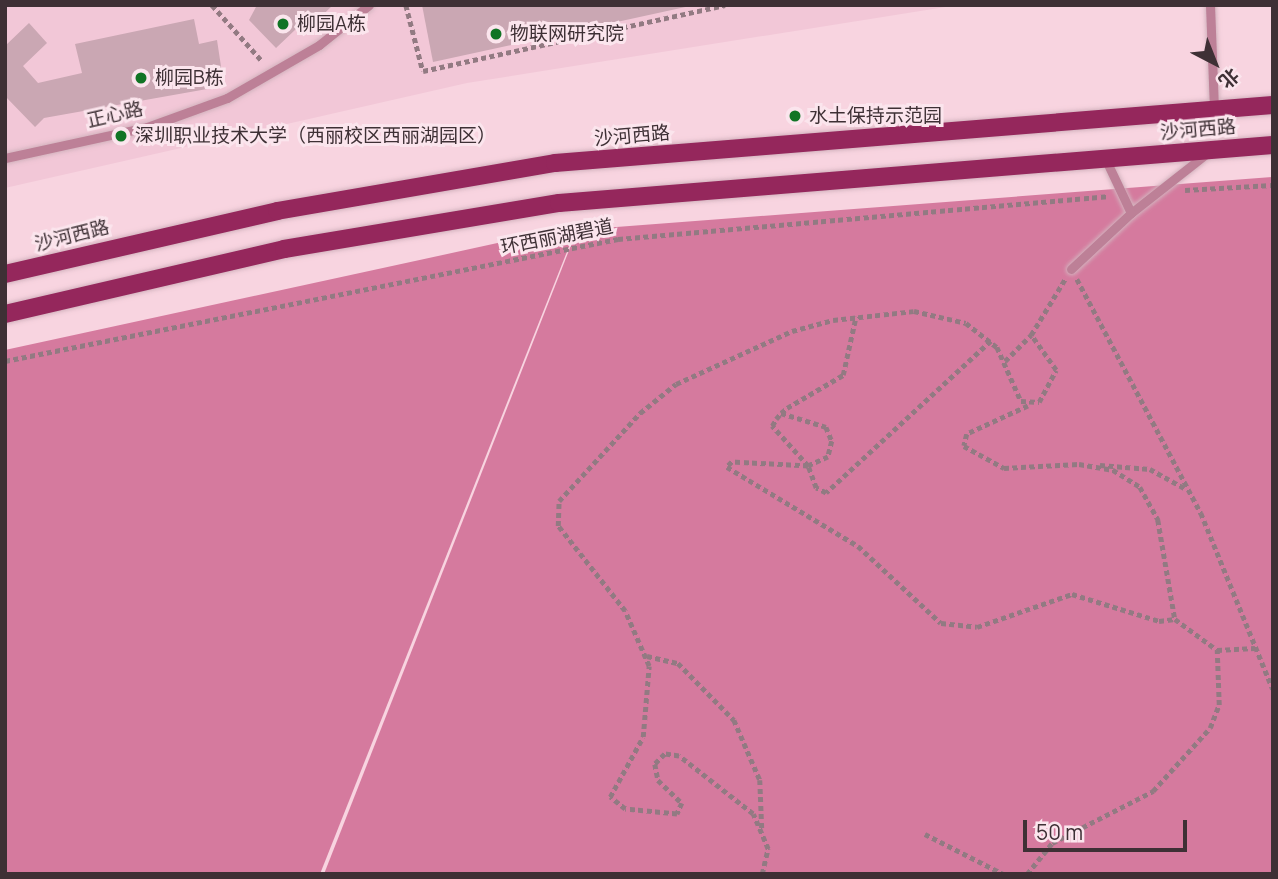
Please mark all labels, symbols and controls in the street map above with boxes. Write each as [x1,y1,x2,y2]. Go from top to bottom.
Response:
place label: 柳园A栋 [297,13,366,35]
marker: 柳园A栋 [275,16,291,32]
place label: 物联网研究院 [510,23,624,45]
marker: 物联网研究院 [488,26,504,42]
north arrow [1180,28,1250,98]
text: 北 [1213,63,1245,95]
place label: 柳园B栋 [155,67,224,89]
marker: 柳园B栋 [133,70,149,86]
street label: 正心路 [85,97,145,133]
place label: 水土保持示范园 [809,105,942,127]
marker: 水土保持示范园 [787,108,803,124]
street label: 沙河西路 [1159,115,1237,145]
street label: 沙河西路 [593,121,671,151]
place label: 深圳职业技术大学（西丽校区西丽湖园区） [135,125,496,147]
marker: 深圳职业技术大学（西丽校区西丽湖园区） [113,128,129,144]
street label: 环西丽湖碧道 [499,215,615,259]
street label: 沙河西路 [32,216,112,256]
scale bar [1026,806,1190,850]
text: 50 m [1036,818,1083,846]

